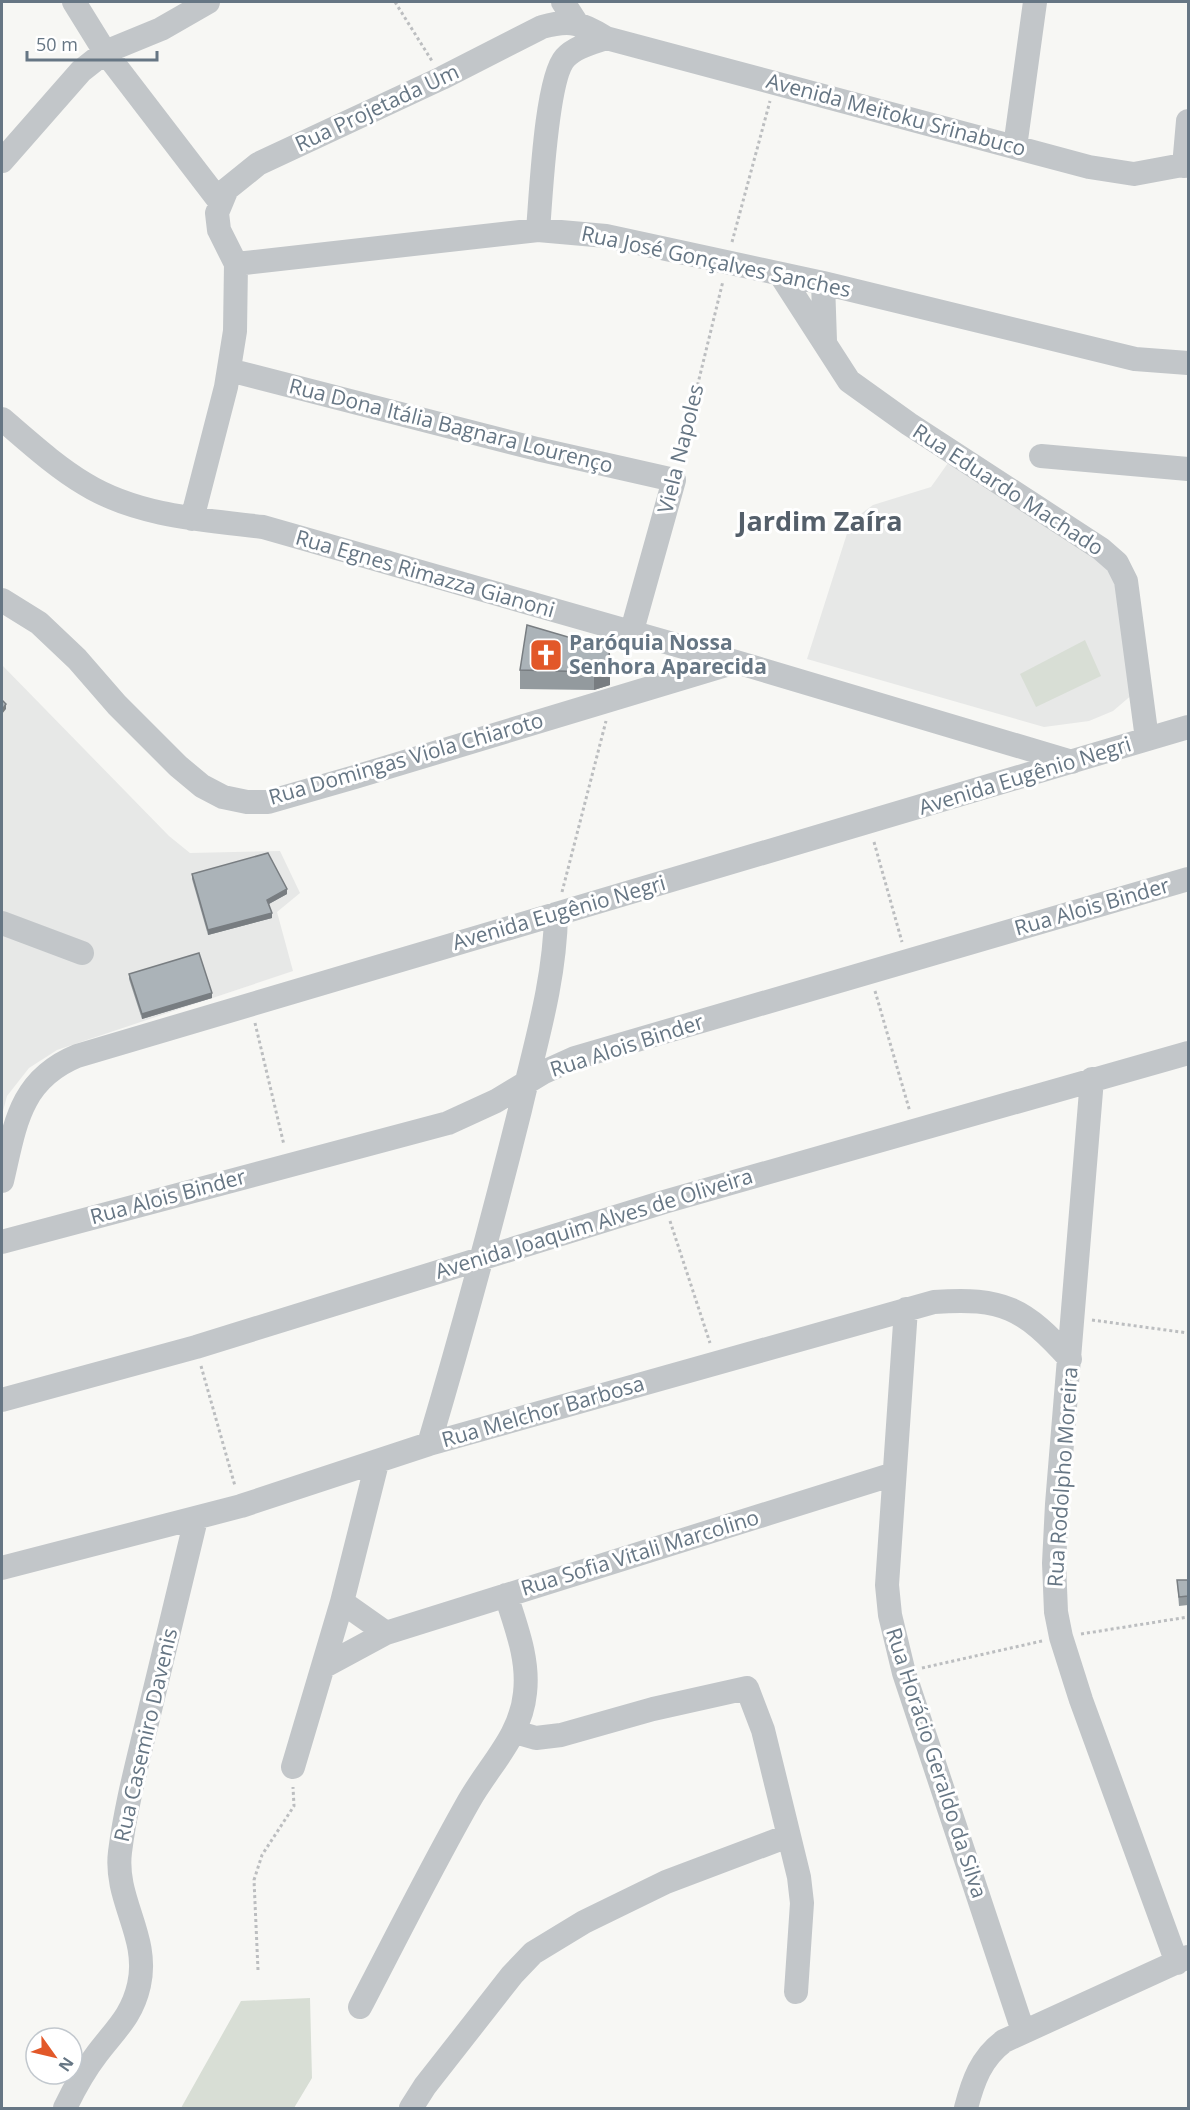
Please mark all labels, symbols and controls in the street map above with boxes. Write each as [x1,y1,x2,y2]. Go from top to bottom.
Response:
scale bar [27,24,158,62]
text: 50 m [36,32,78,56]
street label: Rua Projetada Um [290,57,463,157]
street label: Avenida Meitoku Srinabuco [763,66,1029,162]
street label: Rua José Gonçalves Sanches [579,219,854,303]
street label: Rua Dona Itália Bagnara Lourenço [286,371,616,479]
street label: Viela Napoles [650,381,710,516]
street label: Rua Eduardo Machado [908,417,1109,561]
district label: Jardim Zaíra [735,502,903,539]
street label: Rua Egnes Rimazza Gianoni [292,523,558,623]
place label: Paróquia Nossa Senhora Aparecida [569,628,767,680]
church icon: Paróquia Nossa Senhora Aparecida [528,637,564,673]
street label: Rua Domingas Viola Chiaroto [265,705,546,811]
street label: Avenida Eugênio Negri [915,729,1134,821]
street label: Avenida Eugênio Negri [449,868,669,956]
street label: Rua Alois Binder [1011,870,1173,942]
street label: Rua Alois Binder [546,1007,707,1083]
street label: Avenida Joaquim Alves de Oliveira [431,1161,756,1285]
street label: Rua Alois Binder [87,1162,249,1230]
street label: Rua Rodolpho Moreira [1040,1366,1084,1588]
street label: Rua Melchor Barbosa [438,1369,647,1453]
street label: Rua Sofia Vitali Marcolino [517,1502,762,1602]
street label: Rua Horácio Geraldo da Silva [880,1624,994,1901]
street label: Rua Casemiro Davenis [107,1625,183,1844]
north arrow [24,2026,84,2086]
text: N [54,2053,79,2076]

